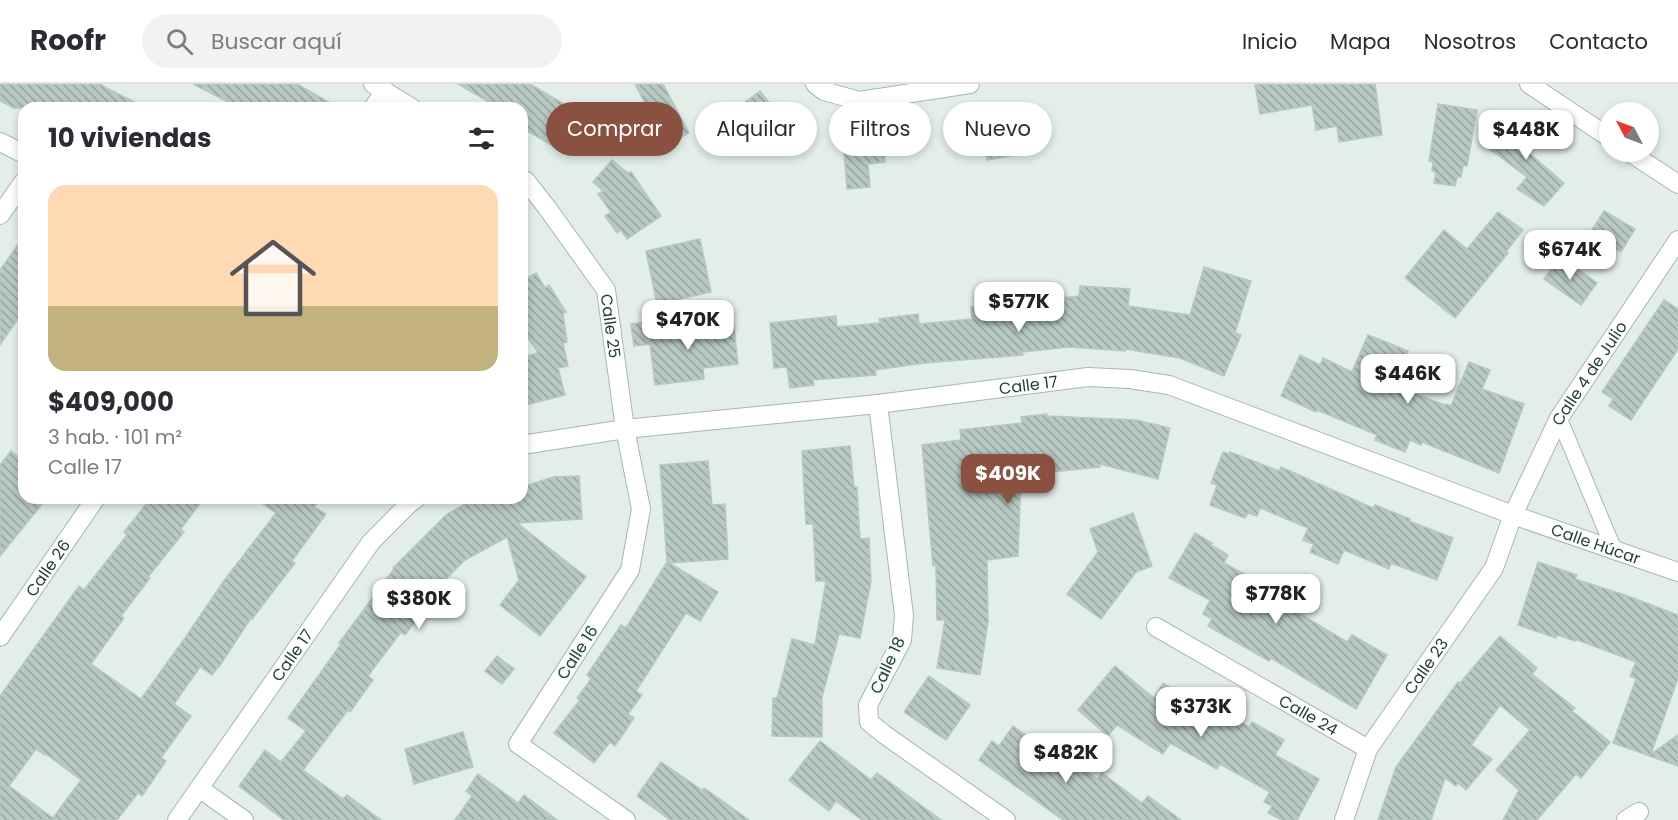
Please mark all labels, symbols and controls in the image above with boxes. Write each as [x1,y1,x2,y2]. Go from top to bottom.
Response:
search box [142,14,562,68]
text: Roofr [30,21,106,60]
icon: search [163,25,196,58]
text: Buscar aquí [211,26,342,57]
text: Inicio [1242,27,1297,56]
text: Mapa [1330,27,1391,56]
text: Nosotros [1424,27,1516,56]
text: Contacto [1549,27,1648,56]
chip: Comprar [546,102,683,156]
chip: Alquilar [695,102,817,156]
chip: Filtros [829,102,931,156]
chip: Nuevo [943,102,1052,156]
north arrow [1599,102,1659,162]
map controls [1599,102,1659,162]
pin: $448K [1484,110,1568,161]
text: $448K [1492,115,1560,143]
text: 10 viviendas [48,120,212,156]
icon: filters [465,122,498,155]
icon: home [219,224,327,332]
pin: $674K [1528,230,1612,281]
text: $674K [1538,235,1602,263]
pin: $577K [977,282,1061,333]
text: $577K [988,287,1050,315]
street label: Calle 25 [595,293,626,360]
pin: $470K [646,300,730,351]
text: $470K [656,305,720,333]
street label: Calle 4 de Julio [1546,317,1633,429]
pin: $446K [1366,354,1450,405]
text: $446K [1375,359,1441,387]
street label: Calle 17 [998,370,1059,400]
text: $409,000 [48,384,174,420]
text: 3 hab. · 101 m² [48,423,182,451]
text: Calle 17 [48,453,122,481]
pin: $409K [966,454,1050,505]
text: $409K [975,459,1041,487]
street label: Calle Húcar [1548,518,1643,570]
street label: Calle 26 [20,535,76,601]
pin: $778K [1234,574,1318,625]
pin: $380K [377,579,461,630]
text: $778K [1245,579,1307,607]
text: $380K [386,584,452,612]
street label: Calle 16 [551,621,604,684]
street label: Calle 17 [266,624,319,686]
street label: Calle 18 [864,633,911,697]
street label: Calle 23 [1398,634,1454,699]
pin: $373K [1159,687,1243,738]
street label: Calle 24 [1275,689,1342,741]
text: $373K [1170,692,1232,720]
pin: $482K [1024,733,1108,784]
text: $482K [1033,738,1099,766]

